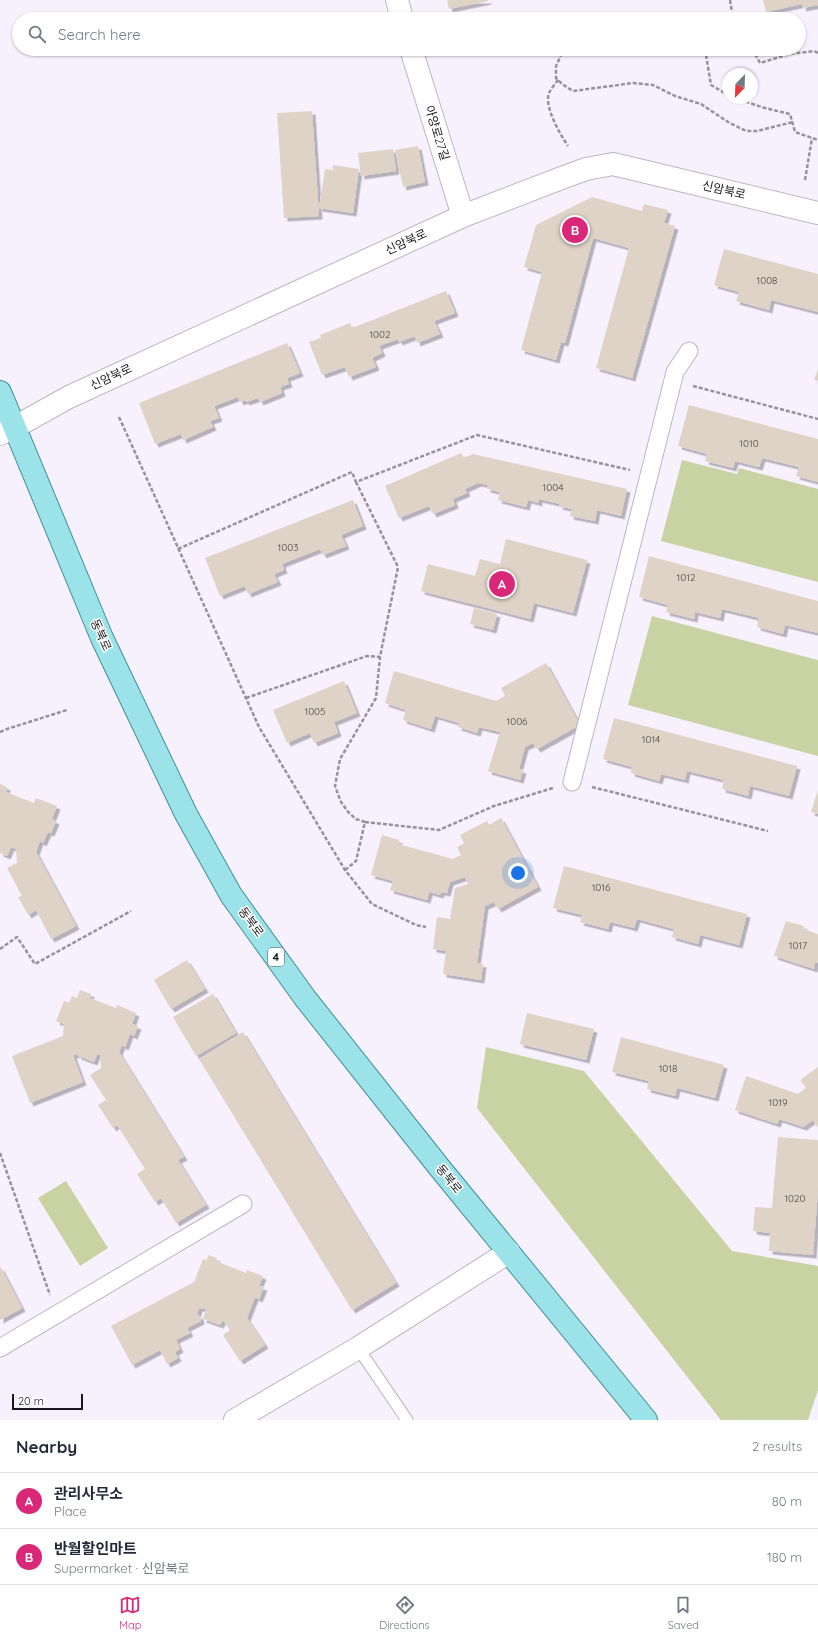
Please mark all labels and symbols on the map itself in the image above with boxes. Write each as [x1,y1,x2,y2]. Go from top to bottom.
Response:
north arrow [722,68,758,104]
street label: 아양로27길 [422,104,453,162]
street label: 신암북로 [701,177,747,202]
pin: B [562,215,588,245]
street label: 신암북로 [383,225,429,258]
house number: 1008 [757,274,778,287]
house number: 1002 [369,328,391,341]
street label: 신암북로 [88,360,134,393]
house number: 1010 [739,437,759,450]
house number: 1004 [543,481,563,494]
house number: 1003 [278,541,298,554]
pin: A [489,569,515,599]
house number: 1012 [677,571,696,584]
street label: 동북로 [88,617,115,653]
house number: 1005 [304,705,326,718]
house number: 1006 [507,715,528,728]
house number: 1014 [642,733,660,746]
your location [508,863,528,883]
house number: 1016 [592,881,611,894]
street label: 동북로 [236,904,267,940]
house number: 1017 [789,939,807,952]
road number: 4 [268,948,284,966]
house number: 1018 [659,1062,677,1075]
house number: 1019 [769,1096,788,1109]
street label: 동북로 [433,1161,466,1196]
house number: 1020 [784,1192,806,1205]
scale bar [12,1392,83,1411]

